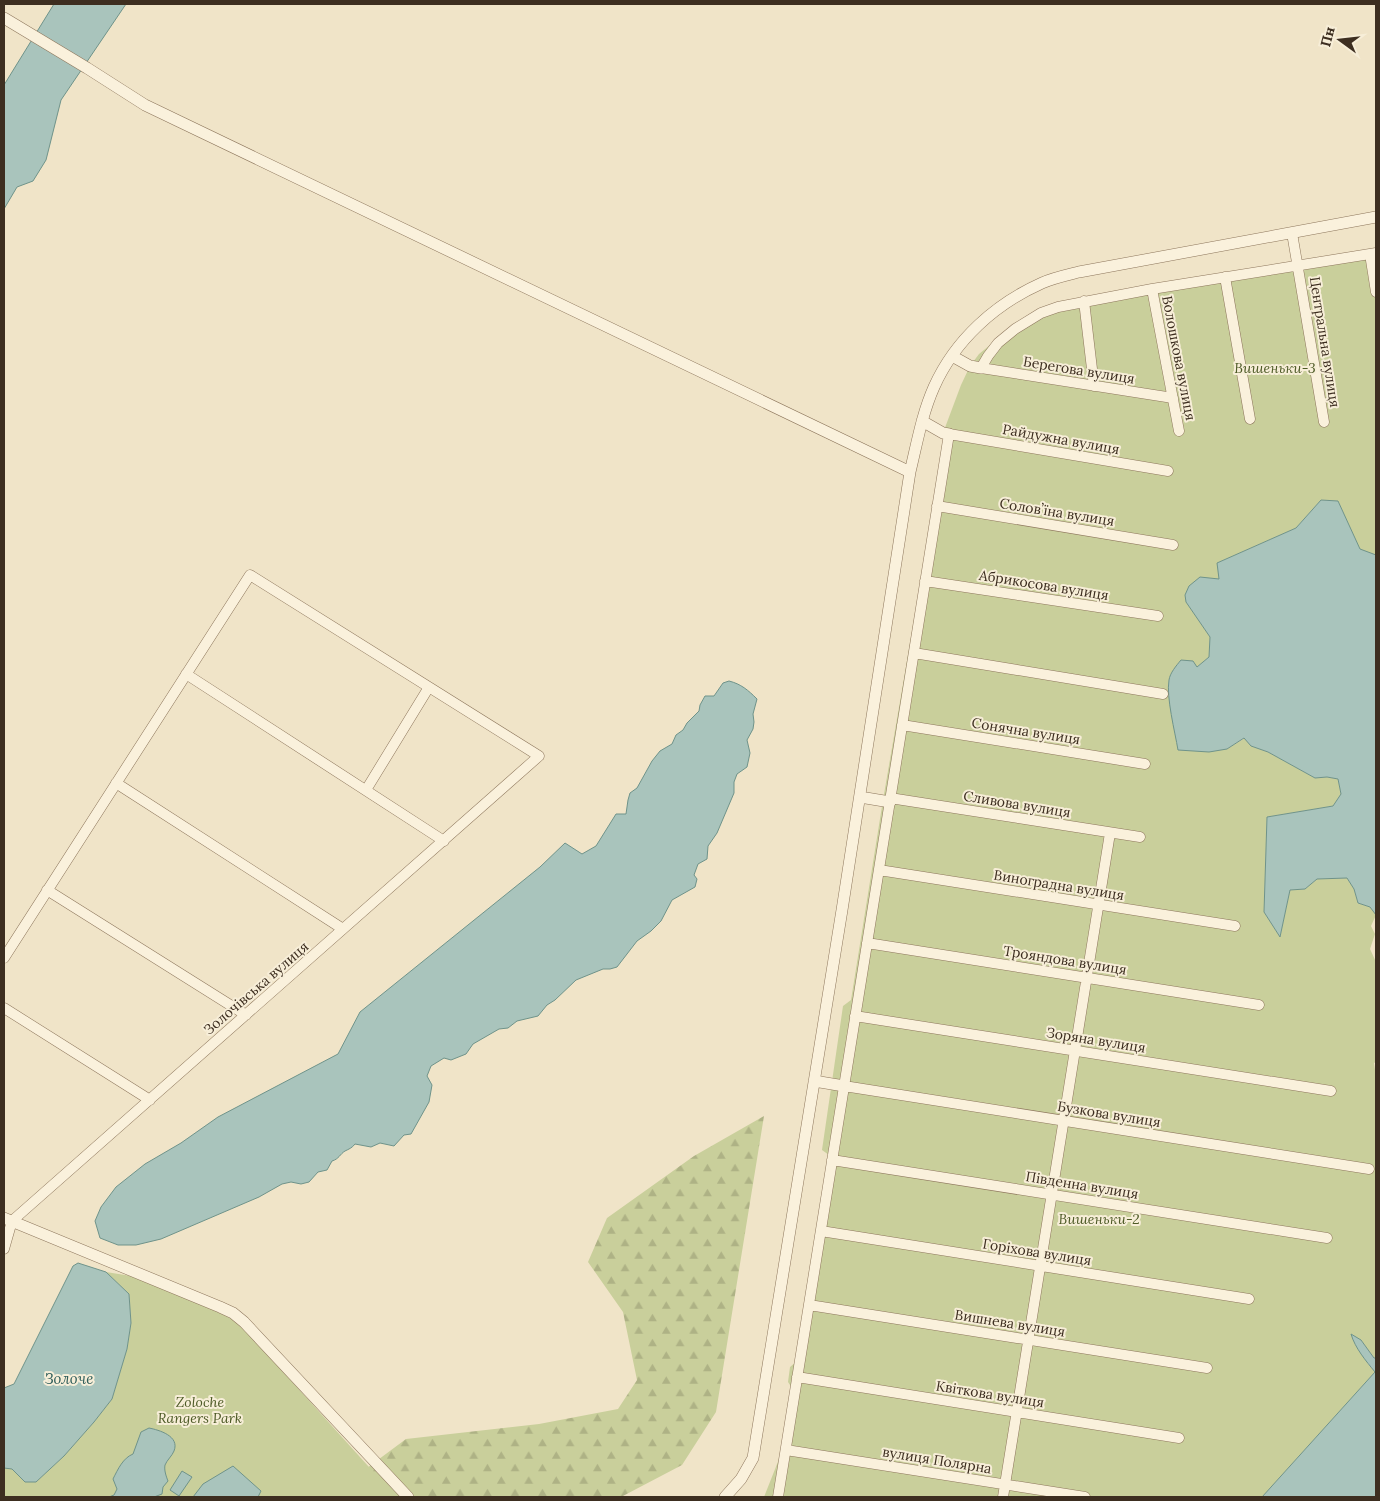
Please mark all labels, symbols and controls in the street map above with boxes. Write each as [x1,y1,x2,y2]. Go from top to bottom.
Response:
north arrow [1315,15,1365,65]
text: Пн [1316,25,1339,49]
street label: Центральна вулиця [1306,275,1344,409]
street label: Волошкова вулиця [1158,294,1200,422]
street label: Берегова вулиця [1022,352,1136,388]
park label: Вишеньки-3 [1234,359,1316,377]
street label: Райдужна вулиця [1001,420,1121,458]
street label: Соловʼїна вулиця [998,494,1116,530]
street label: Абрикосова вулиця [977,566,1110,604]
street label: Сонячна вулиця [970,714,1082,748]
street label: Сливова вулиця [962,787,1072,821]
street label: Виноградна вулиця [992,866,1126,904]
street label: Золочівська вулиця [200,938,312,1038]
street label: Трояндова вулиця [1002,941,1128,979]
street label: Зоряна вулиця [1045,1023,1147,1057]
street label: Бузкова вулиця [1056,1097,1162,1131]
street label: Південна вулиця [1024,1167,1140,1203]
park label: Вишеньки-2 [1058,1210,1140,1228]
street label: Горіхова вулиця [981,1235,1093,1269]
street label: Вишнева вулиця [953,1305,1067,1341]
water label: Золоче [45,1369,93,1388]
street label: Квіткова вулиця [935,1377,1045,1411]
park label: Zoloche Rangers Park [158,1393,242,1427]
street label: вулиця Полярна [881,1442,993,1478]

